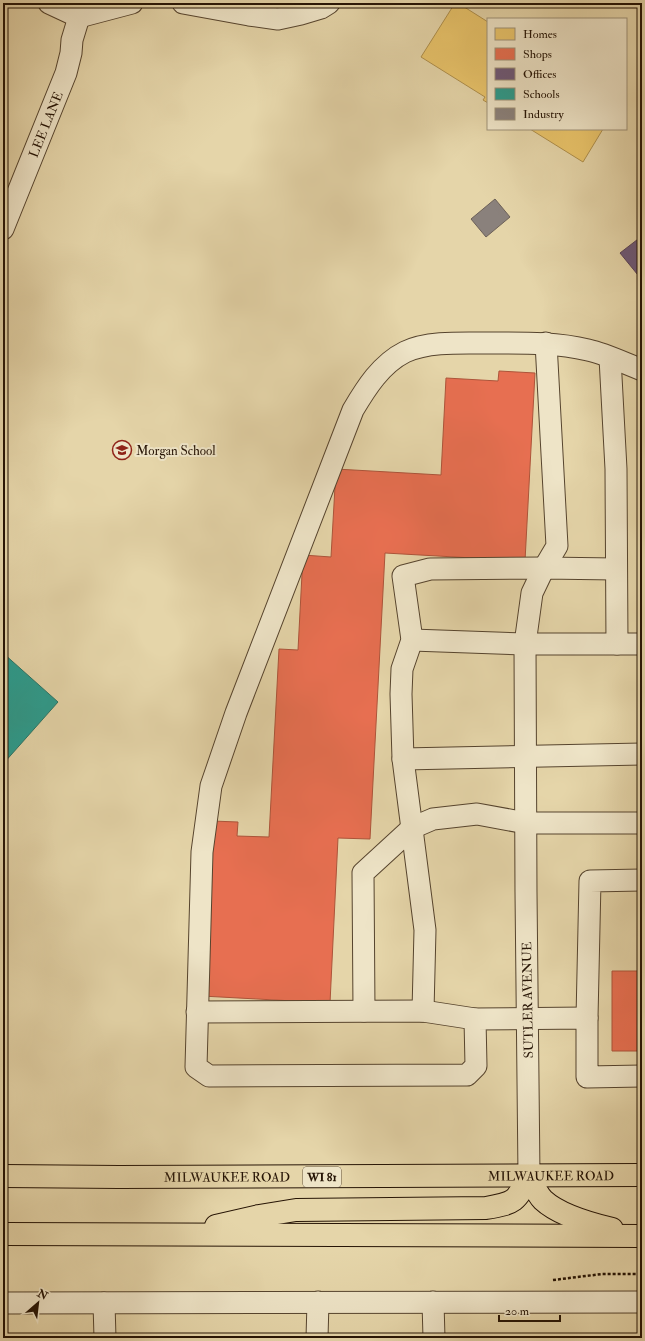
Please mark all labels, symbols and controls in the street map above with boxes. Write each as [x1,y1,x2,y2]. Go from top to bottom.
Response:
legend [487,18,627,130]
text: Homes [523,27,557,42]
text: Shops [523,47,552,62]
text: Offices [523,67,556,82]
text: Schools [523,87,560,102]
street label: LEE LANE [26,89,67,160]
text: Industry [523,107,565,122]
school or university icon: Morgan School [111,439,133,461]
place label: Morgan School [136,443,216,459]
street label: SUTLER AVENUE [519,942,537,1058]
road number: WI 81 [303,1167,341,1187]
street label: MILWAUKEE ROAD [488,1168,614,1185]
street label: MILWAUKEE ROAD [164,1169,290,1186]
north arrow [18,1283,58,1323]
text: N [34,1286,51,1303]
scale bar [499,1297,560,1323]
text: 20 m [505,1304,530,1319]

